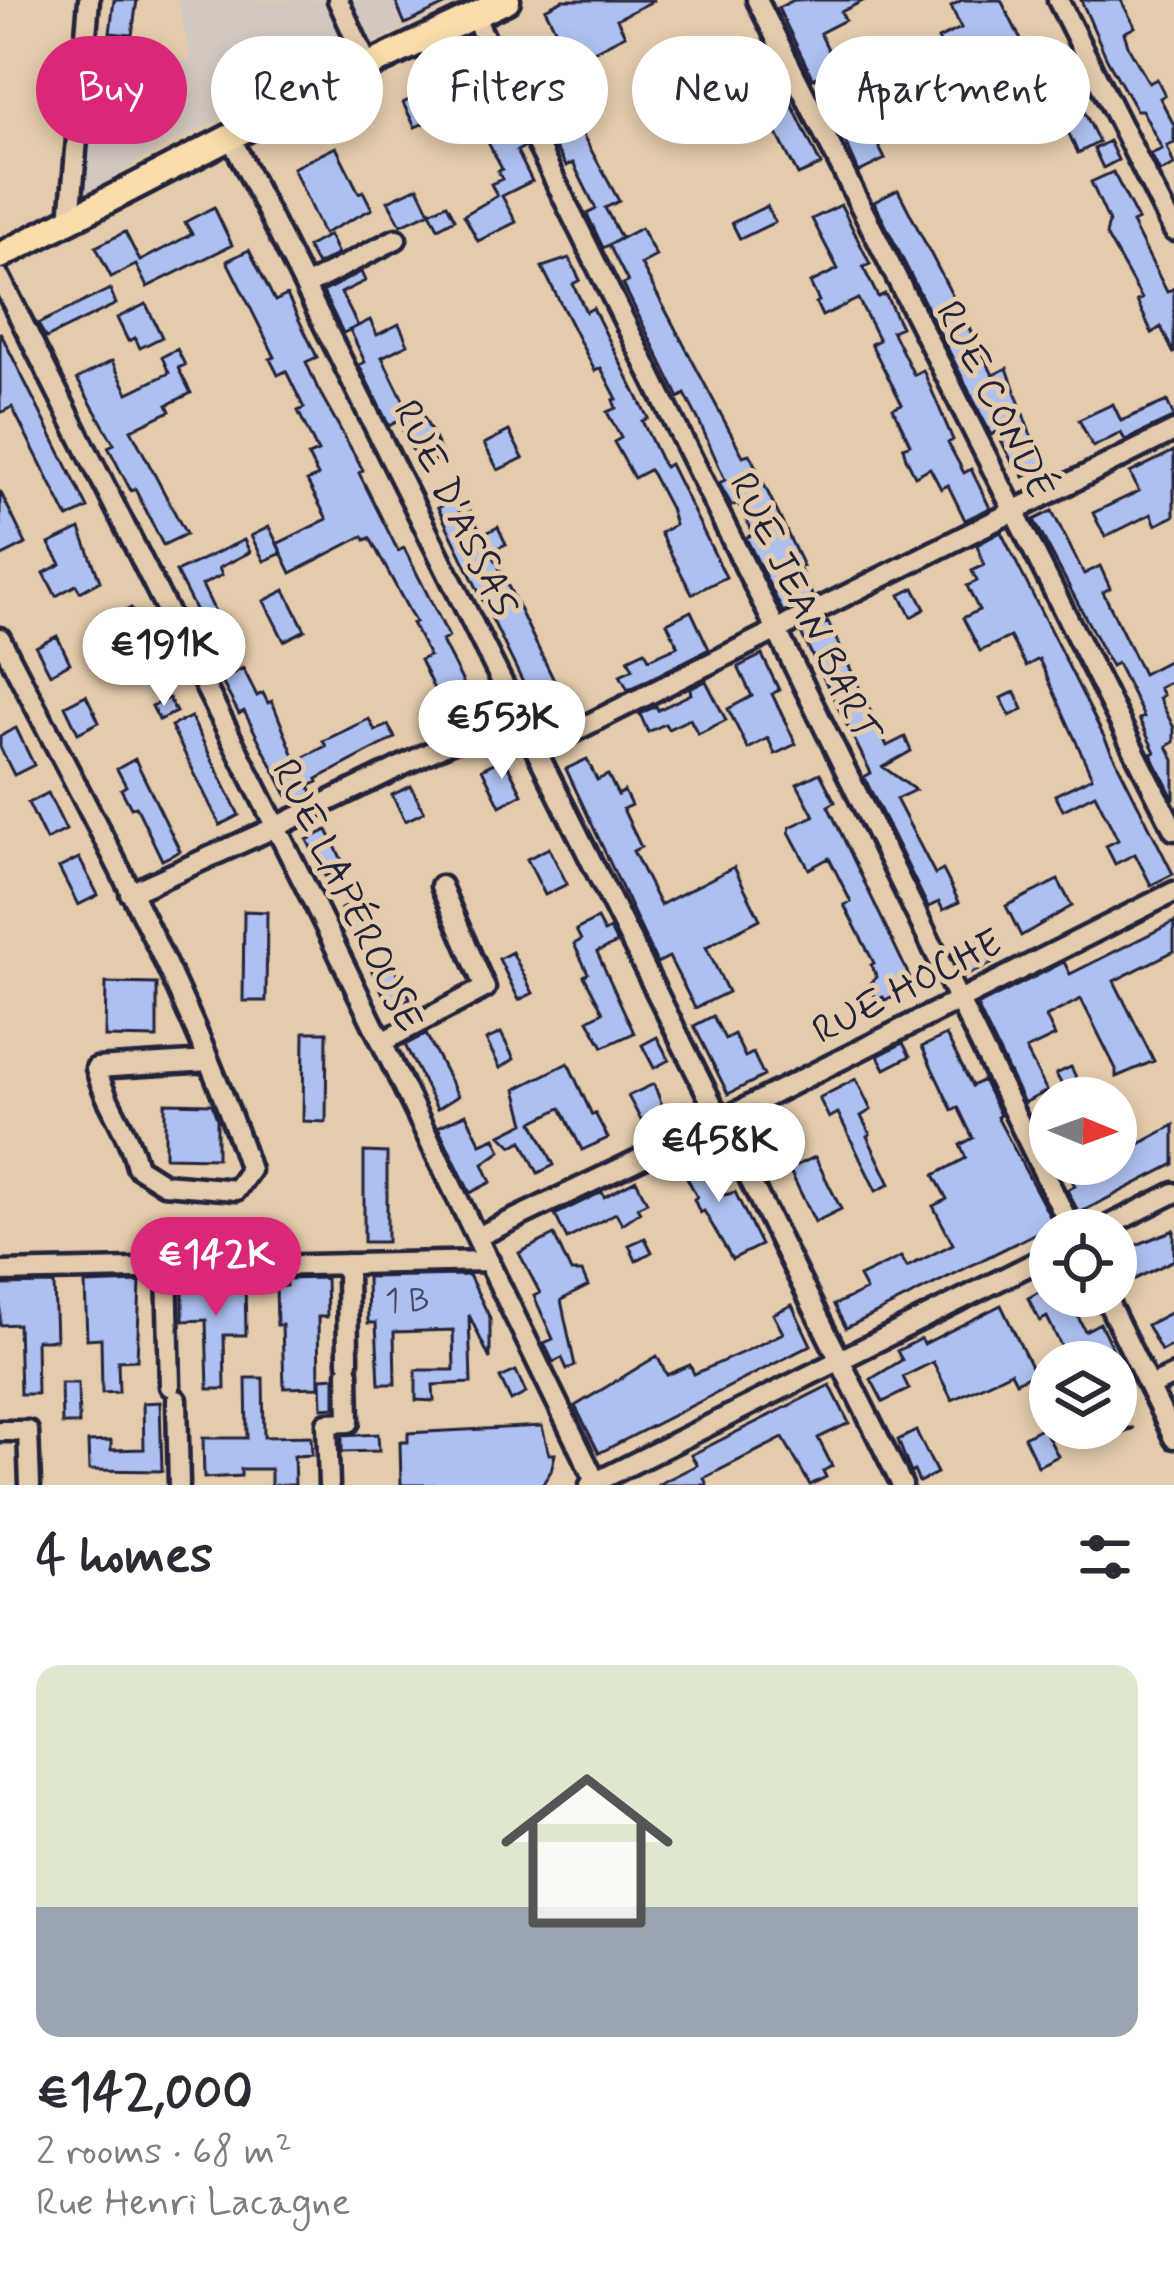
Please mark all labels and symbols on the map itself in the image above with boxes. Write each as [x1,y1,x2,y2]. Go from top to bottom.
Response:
street label: RUE CONDÉ [922,293,1066,509]
street label: RUE D'ASSAS [380,392,529,626]
street label: RUE JEAN BART [716,465,891,753]
pin: €191K [80,607,248,709]
pin: €553K [418,680,586,782]
street label: RUE LAPÉROUSE [258,751,434,1041]
street label: RUE HOCHE [804,918,1012,1058]
north arrow [1029,1077,1137,1185]
pin: €458K [635,1103,803,1205]
pin: €142K [132,1217,300,1319]
house number: 1 B [385,1280,429,1324]

